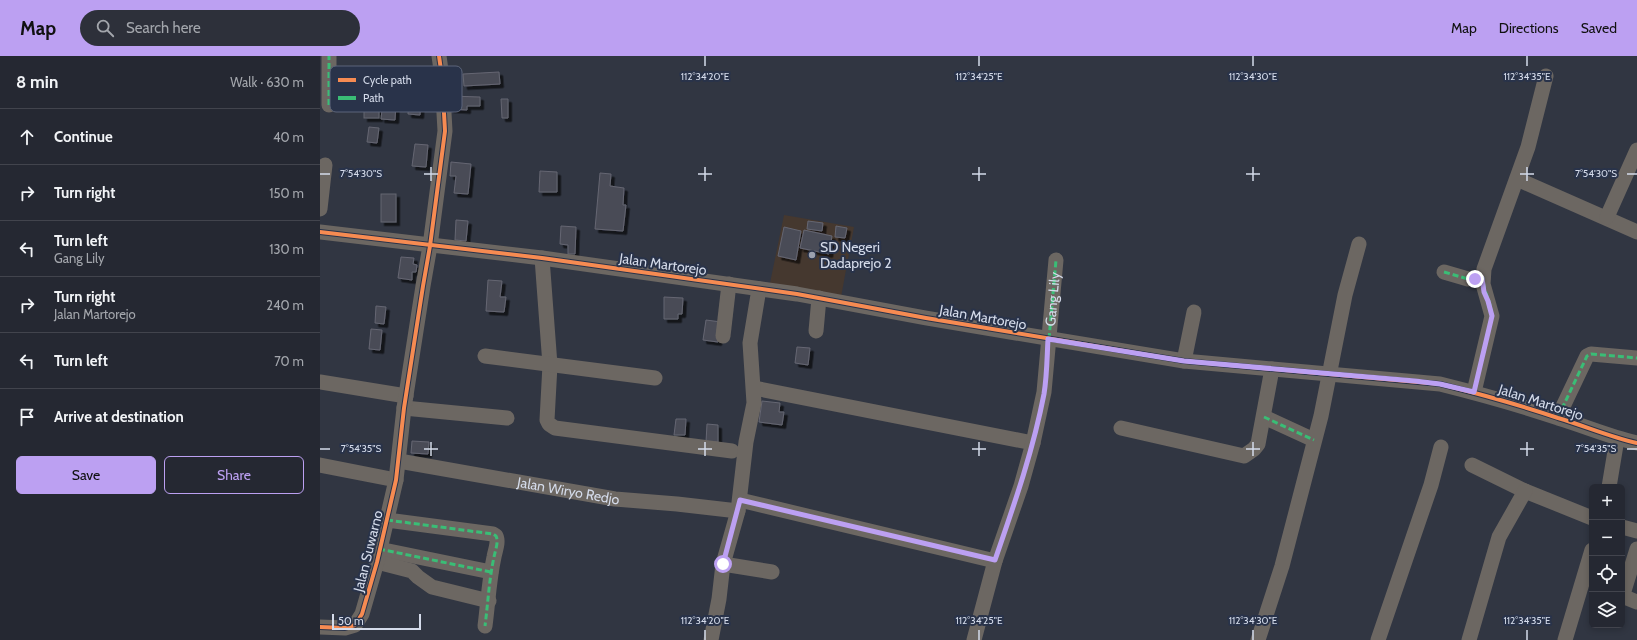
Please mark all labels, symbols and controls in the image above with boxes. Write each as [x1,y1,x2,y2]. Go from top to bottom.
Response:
search box [80,10,360,46]
text: Map [20,17,56,40]
icon: search [94,17,116,39]
text: Search here [126,19,201,37]
text: Map [1451,19,1477,37]
text: Directions [1499,19,1559,37]
text: Saved [1581,19,1617,37]
legend [330,66,462,112]
text: 112°34'20"E [681,70,730,83]
text: 112°34'25"E [956,70,1003,83]
text: 112°34'30"E [1229,70,1278,83]
text: 112°34'35"E [1503,70,1551,83]
text: 8 min [16,72,58,92]
text: Cycle path [363,73,412,87]
text: Walk · 630 m [230,74,304,90]
text: Path [363,91,384,105]
icon: ahead [16,126,38,148]
text: Continue [54,128,113,146]
text: 40 m [273,129,304,145]
text: 7°54'30"S [340,167,382,180]
text: 7°54'30"S [1575,167,1617,180]
icon: right [16,182,38,204]
text: Turn right [54,184,115,202]
text: 150 m [269,185,304,201]
text: Turn left [54,232,108,250]
icon: left [16,238,38,260]
place label: SD Negeri Dadaprejo 2 [820,238,892,272]
text: 130 m [269,241,304,257]
street label: Jalan Martorejo [617,249,708,279]
text: Gang Lily [54,250,104,266]
marker: SD Negeri Dadaprejo 2 [807,250,817,260]
route end [1466,270,1484,288]
street label: Gang Lily [1041,271,1064,327]
text: Turn right [54,288,115,306]
icon: right [16,294,38,316]
text: 240 m [266,297,304,313]
street label: Jalan Martorejo [937,300,1028,334]
text: Jalan Martorejo [54,306,136,322]
icon: left [16,350,38,372]
text: Turn left [54,352,108,370]
text: 70 m [274,353,304,369]
street label: Jalan Martorejo [1495,380,1586,424]
icon: arrive [16,406,38,428]
text: Arrive at destination [54,408,184,426]
text: 7°54'35"S [341,442,381,455]
text: 7°54'35"S [1576,442,1616,455]
button: Save [16,456,156,494]
button: Share [164,456,304,494]
street label: Jalan Wiryo Redjo [515,473,620,508]
map controls [1589,484,1625,628]
button: + [1589,484,1625,520]
street label: Jalan Suwarno [349,508,387,595]
button: − [1589,520,1625,556]
route start [714,555,732,573]
button: locate [1589,556,1625,592]
button: layers [1589,592,1625,628]
scale bar [332,612,421,631]
text: 50 m [338,614,364,628]
text: 112°34'20"E [681,614,730,627]
text: 112°34'25"E [956,614,1003,627]
text: 112°34'30"E [1229,614,1278,627]
text: 112°34'35"E [1503,614,1551,627]

